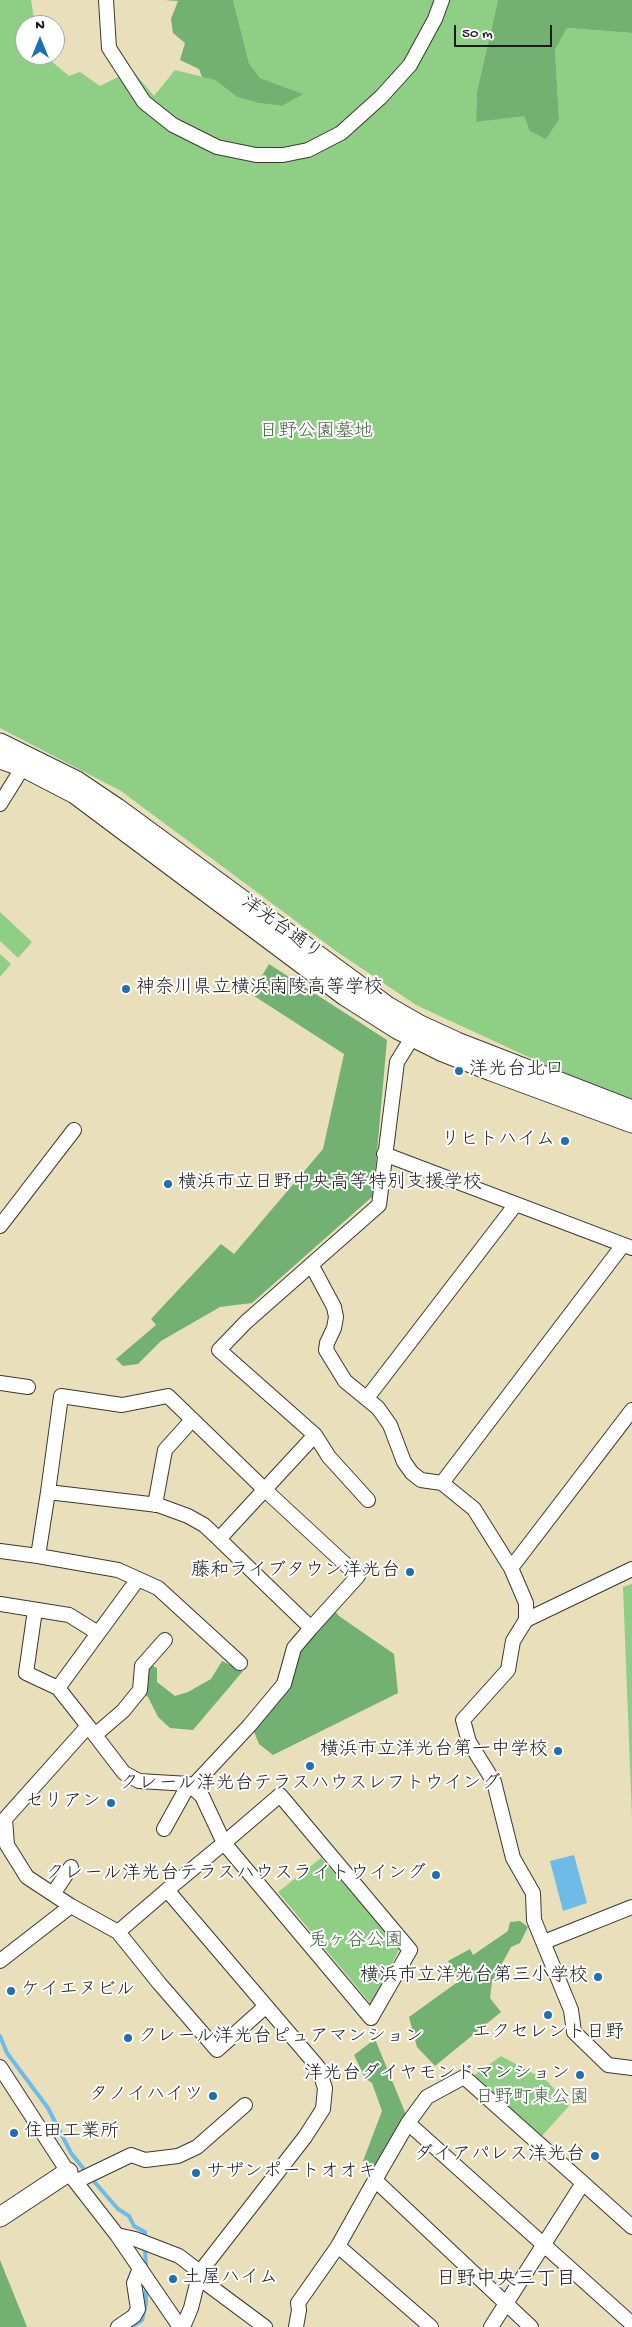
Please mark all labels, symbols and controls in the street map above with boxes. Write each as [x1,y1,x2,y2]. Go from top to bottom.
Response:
north arrow [15,15,65,65]
scale bar [457,15,554,47]
text: N [35,17,45,34]
text: 50 m [462,25,493,43]
park label: 日野公園墓地 [259,422,373,444]
street label: 洋光台通り [236,892,326,966]
place label: 神奈川県立横浜南陵高等学校 [136,978,383,1000]
marker: 神奈川県立横浜南陵高等学校 [120,983,132,995]
place label: 洋光台北口 [469,1060,564,1082]
marker: 洋光台北口 [453,1065,465,1077]
place label: リヒトハイム [441,1130,555,1152]
marker: リヒトハイム [559,1135,571,1147]
place label: 横浜市立日野中央高等特別支援学校 [178,1173,482,1195]
marker: 横浜市立日野中央高等特別支援学校 [162,1178,174,1190]
place label: 藤和ライブタウン洋光台 [191,1561,400,1583]
marker: 藤和ライブタウン洋光台 [404,1566,416,1578]
place label: 横浜市立洋光台第一中学校 [320,1740,548,1762]
marker: 横浜市立洋光台第一中学校 [552,1745,564,1757]
marker: クレール洋光台テラスハウスレフトウイング [304,1760,316,1772]
place label: クレール洋光台テラスハウスレフトウイング [120,1774,500,1796]
place label: セリアン [25,1792,101,1814]
marker: セリアン [105,1797,117,1809]
place label: クレール洋光台テラスハウスライトウイング [45,1864,426,1886]
marker: クレール洋光台テラスハウスライトウイング [430,1869,442,1881]
park label: 兎ヶ谷公園 [309,1931,403,1953]
place label: 横浜市立洋光台第三小学校 [360,1966,588,1988]
marker: 横浜市立洋光台第三小学校 [592,1971,604,1983]
place label: ケイエヌビル [21,1980,135,2002]
marker: ケイエヌビル [5,1985,17,1997]
marker: エクセレント日野 [542,2009,554,2021]
place label: エクセレント日野 [472,2023,624,2045]
place label: クレール洋光台ピュアマンション [138,2027,424,2049]
marker: クレール洋光台ピュアマンション [122,2032,134,2044]
place label: 洋光台ダイヤモンドマンション [304,2064,570,2086]
marker: 洋光台ダイヤモンドマンション [574,2069,586,2081]
place label: タノイハイツ [89,2085,203,2107]
park label: 日野町東公園 [475,2088,589,2110]
marker: タノイハイツ [207,2090,219,2102]
place label: 住田工業所 [24,2122,119,2144]
marker: 住田工業所 [8,2127,20,2139]
place label: ダイアパレス洋光台 [414,2145,585,2167]
marker: ダイアパレス洋光台 [589,2150,601,2162]
place label: サザンポートオオキ [206,2162,377,2184]
marker: サザンポートオオキ [190,2167,202,2179]
place label: 土屋ハイム [183,2268,278,2290]
district label: 日野中央三丁目 [436,2269,576,2293]
marker: 土屋ハイム [167,2273,179,2285]

